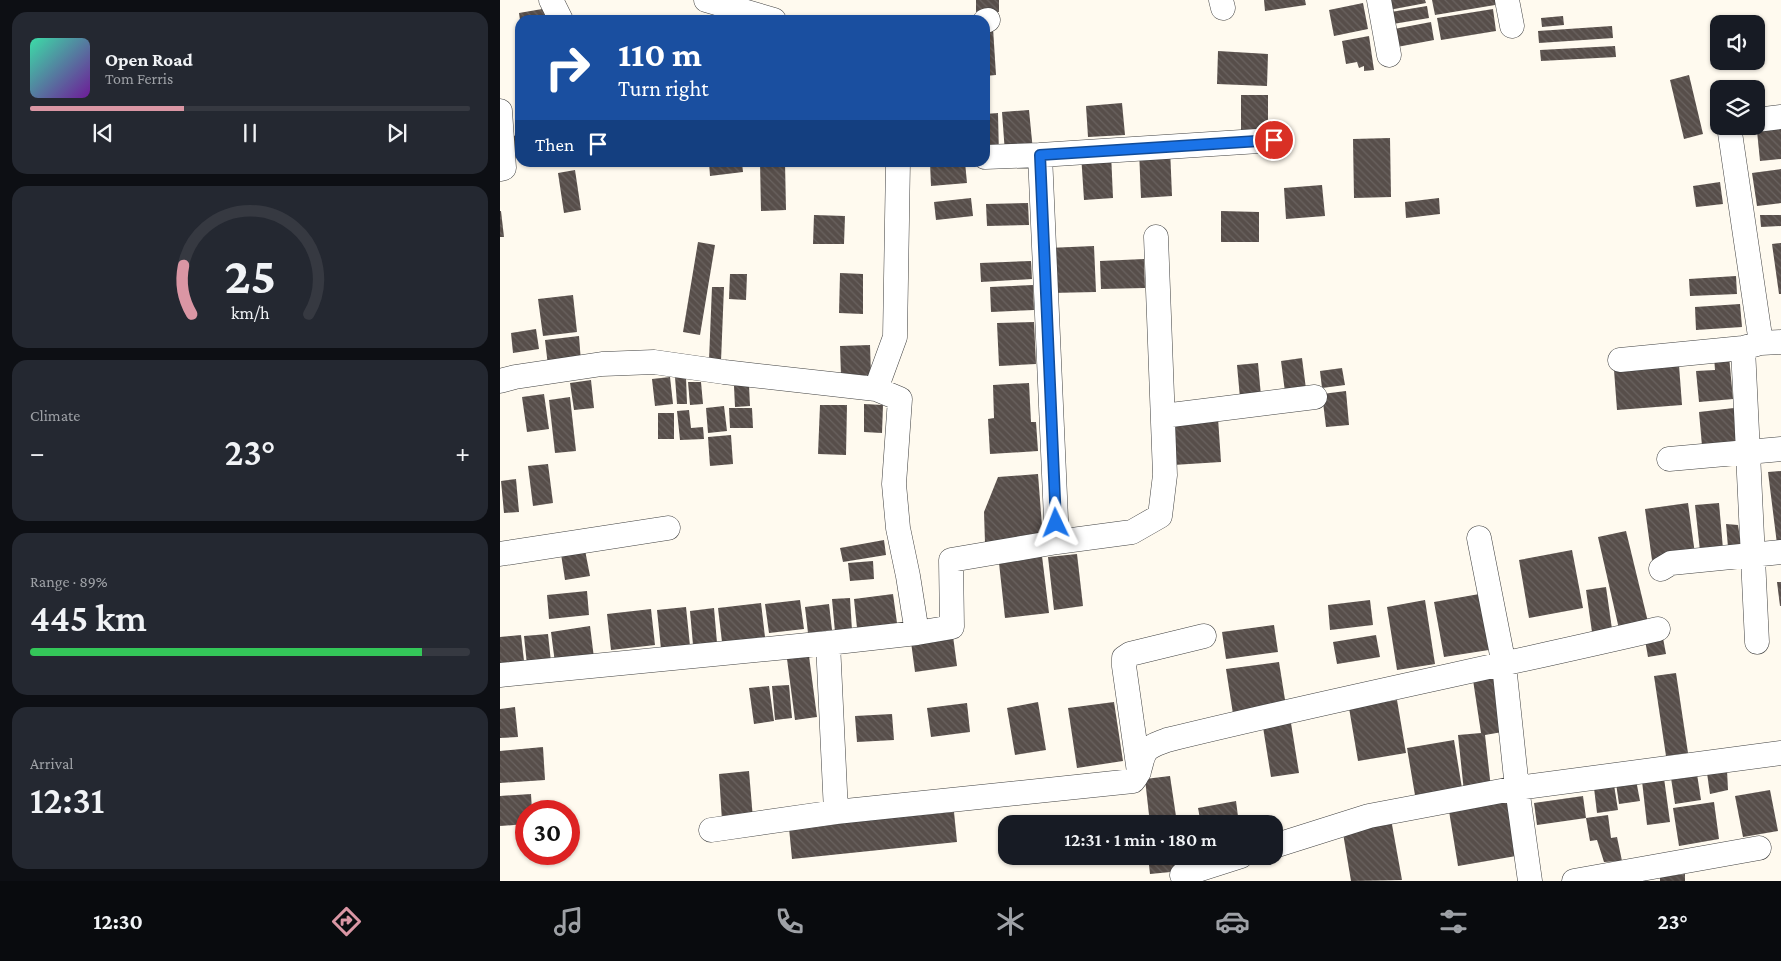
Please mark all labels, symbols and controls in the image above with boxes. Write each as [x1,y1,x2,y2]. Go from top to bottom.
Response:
map controls [1710,15,1765,135]
button: sound [1710,15,1765,70]
icon: right [535,35,600,100]
text: 110 m [618,35,702,74]
text: Open Road [105,49,193,70]
text: Tom Ferris [105,70,173,87]
text: Turn right [618,76,709,101]
button: layers [1710,80,1765,135]
icon: previous [89,119,117,147]
icon: pause [236,119,264,147]
icon: next [383,119,411,147]
pin [1253,119,1295,161]
icon: arrive [1260,126,1288,154]
icon: arrive [584,130,612,158]
text: Then [535,134,574,155]
text: 25 [224,246,276,304]
text: km/h [231,303,270,323]
text: Climate [30,407,80,424]
text: 23° [225,431,275,473]
text: − [30,437,45,468]
text: + [455,437,470,468]
position arrow [1029,496,1081,548]
text: Range · 89% [30,573,108,590]
text: 445 km [30,597,147,639]
text: Arrival [30,755,74,772]
text: 12:31 [30,779,104,821]
speed limit sign: 30 [515,800,580,865]
text: 12:31 · 1 min · 180 m [1064,829,1217,850]
icon: directions [329,904,364,939]
icon: music [551,904,586,939]
icon: phone [772,904,807,939]
icon: climate [993,904,1028,939]
icon: car [1215,904,1250,939]
icon: filters [1436,904,1471,939]
text: 12:30 [93,909,143,934]
text: 23° [1658,909,1688,934]

